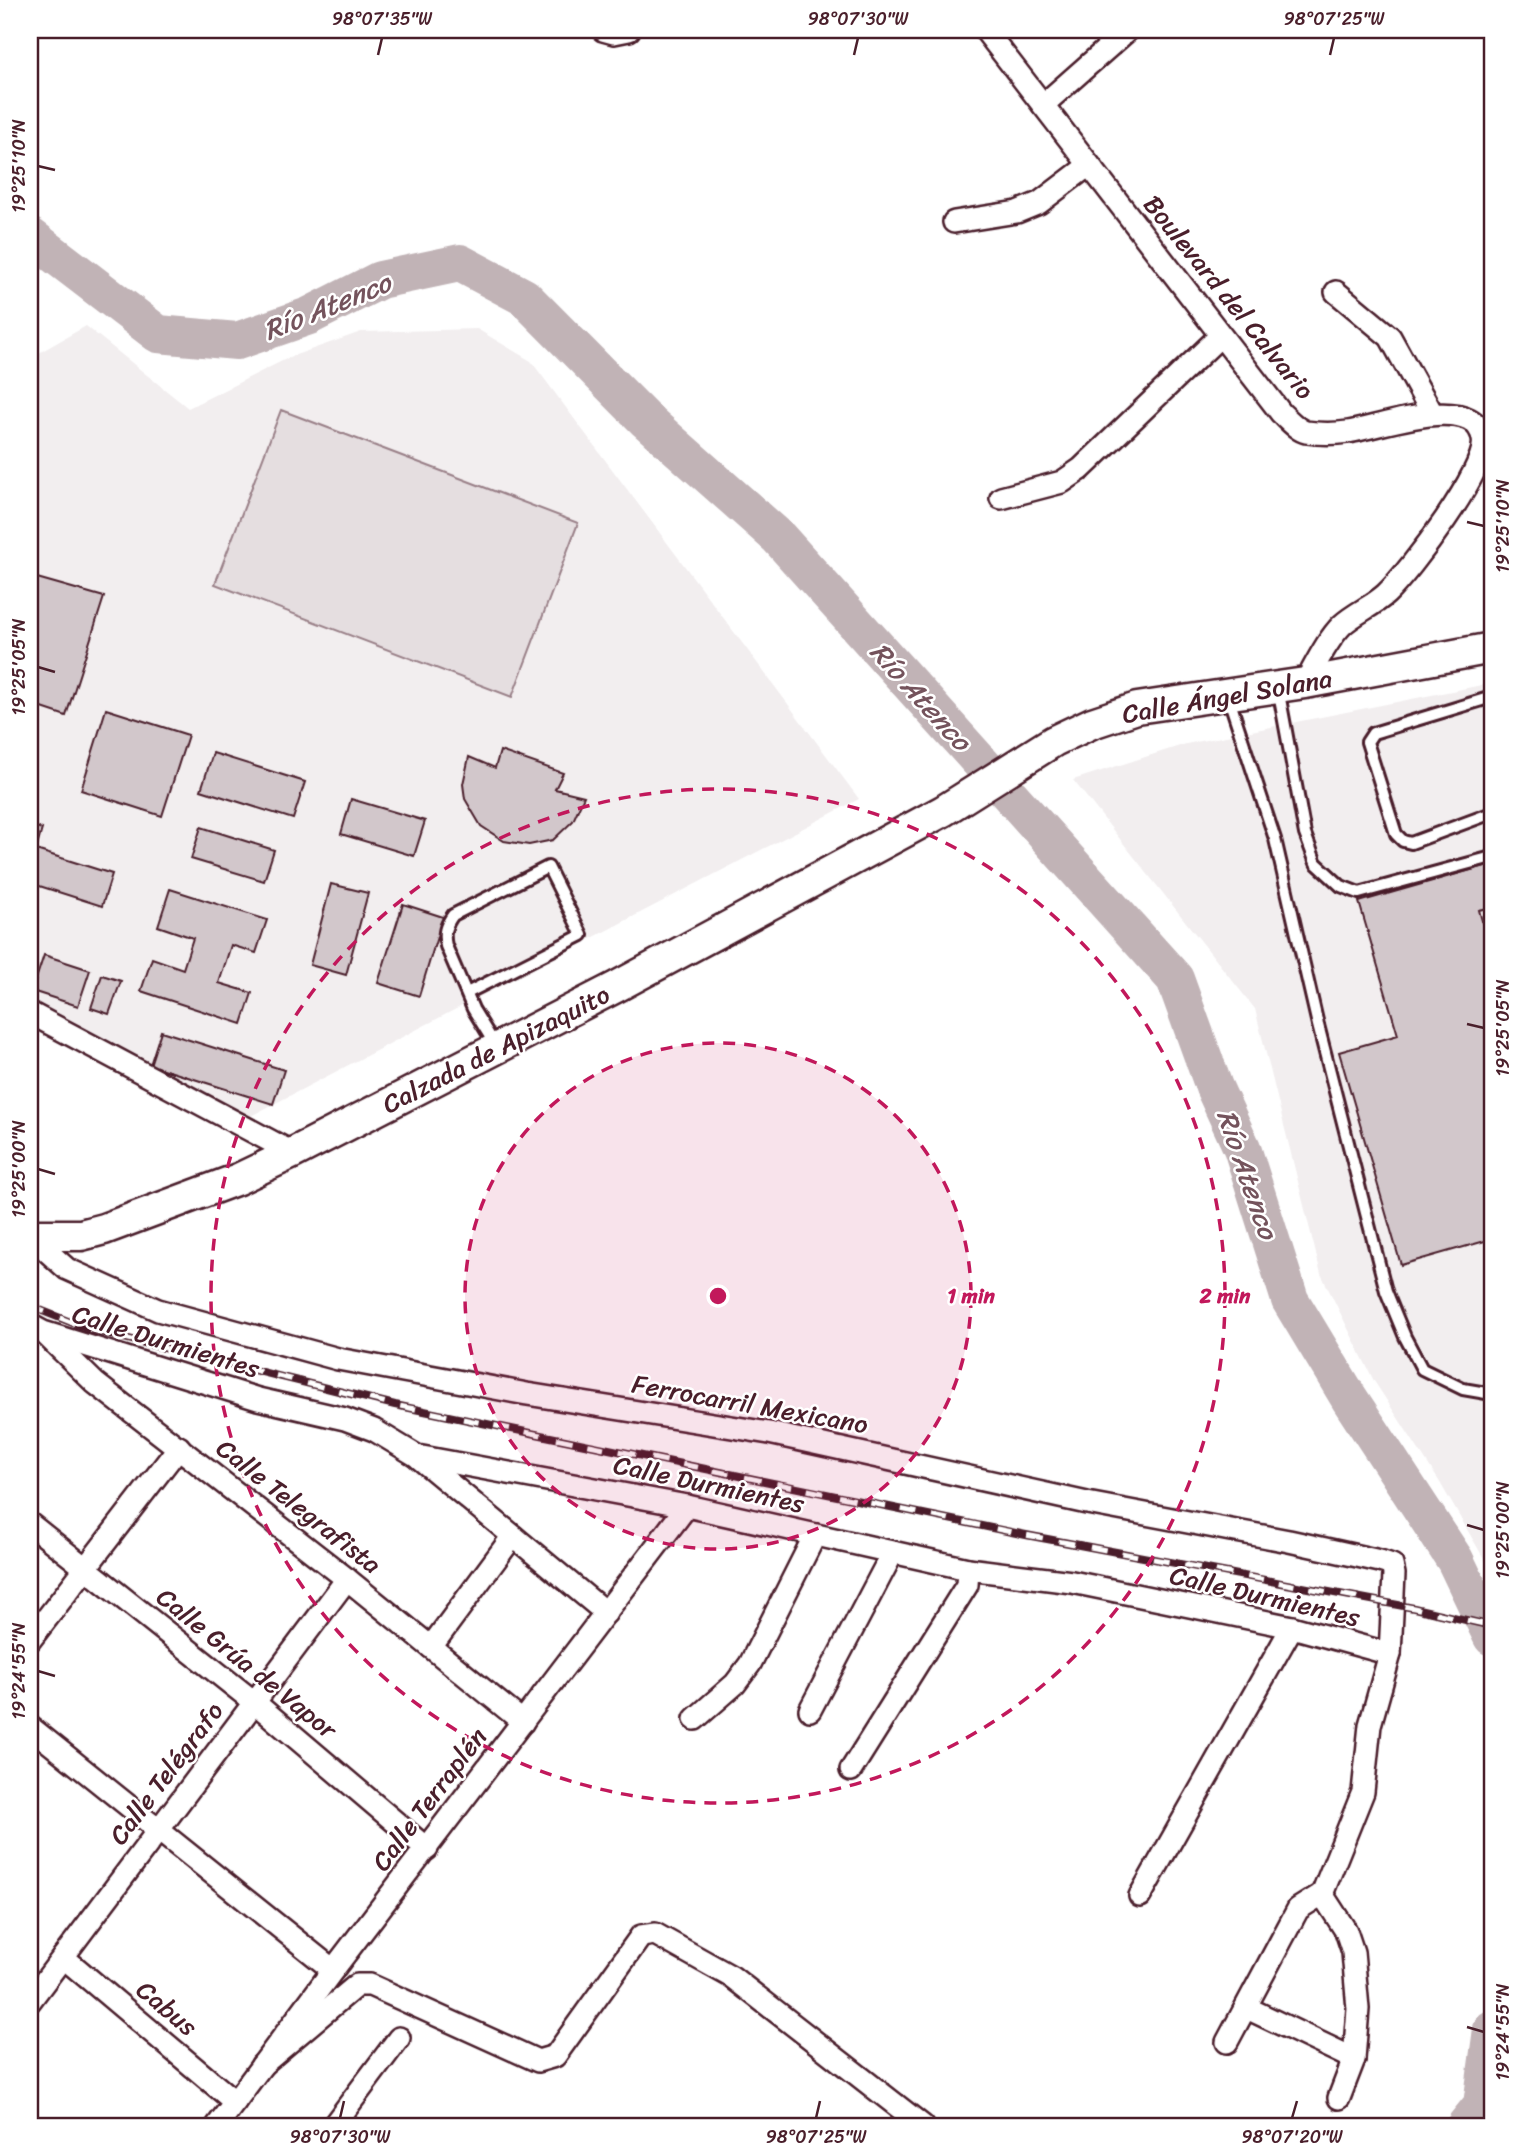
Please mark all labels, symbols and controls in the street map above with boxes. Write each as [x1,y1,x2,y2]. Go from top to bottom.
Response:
text: 98°07'35"W [332,3,433,35]
text: 98°07'30"W [808,3,909,35]
text: 98°07'25"W [1284,3,1385,35]
text: 19°25'10"N [3,119,35,213]
street label: Boulevard del Calvario [1131,184,1327,410]
water label: Río Atenco [256,258,401,354]
text: 19°25'10"N [1487,479,1519,573]
text: 19°25'05"N [3,618,35,715]
water label: Río Atenco [858,630,985,764]
street label: Calle Ángel Solana [1118,655,1336,737]
street label: Calzada de Apizaquito [374,972,618,1126]
text: 19°25'05"N [1487,979,1519,1076]
water label: Río Atenco [1203,1103,1293,1248]
text: 19°25'00"N [3,1120,35,1218]
text: 1 min [947,1277,996,1315]
text: 2 min [1199,1277,1251,1315]
centre of rings [706,1284,730,1308]
street label: Calle Durmientes [67,1291,266,1392]
street label: Ferrocarril Mexicano [628,1361,872,1447]
street label: Calle Telegrafista [206,1426,392,1586]
street label: Calle Durmientes [609,1441,810,1527]
text: 19°25'00"N [1487,1481,1519,1579]
street label: Calle Durmientes [1165,1552,1366,1640]
street label: Calle Grúa de Vapor [146,1575,349,1752]
text: 19°24'55"N [3,1622,35,1719]
street label: Calle Telégrafo [96,1691,236,1855]
street label: Calle Terraplén [359,1717,499,1881]
street label: Cabus [126,1968,208,2048]
text: 19°24'55"N [1487,1983,1519,2080]
text: 98°07'30"W [290,2121,391,2153]
text: 98°07'25"W [766,2121,867,2153]
text: 98°07'20"W [1241,2121,1344,2153]

